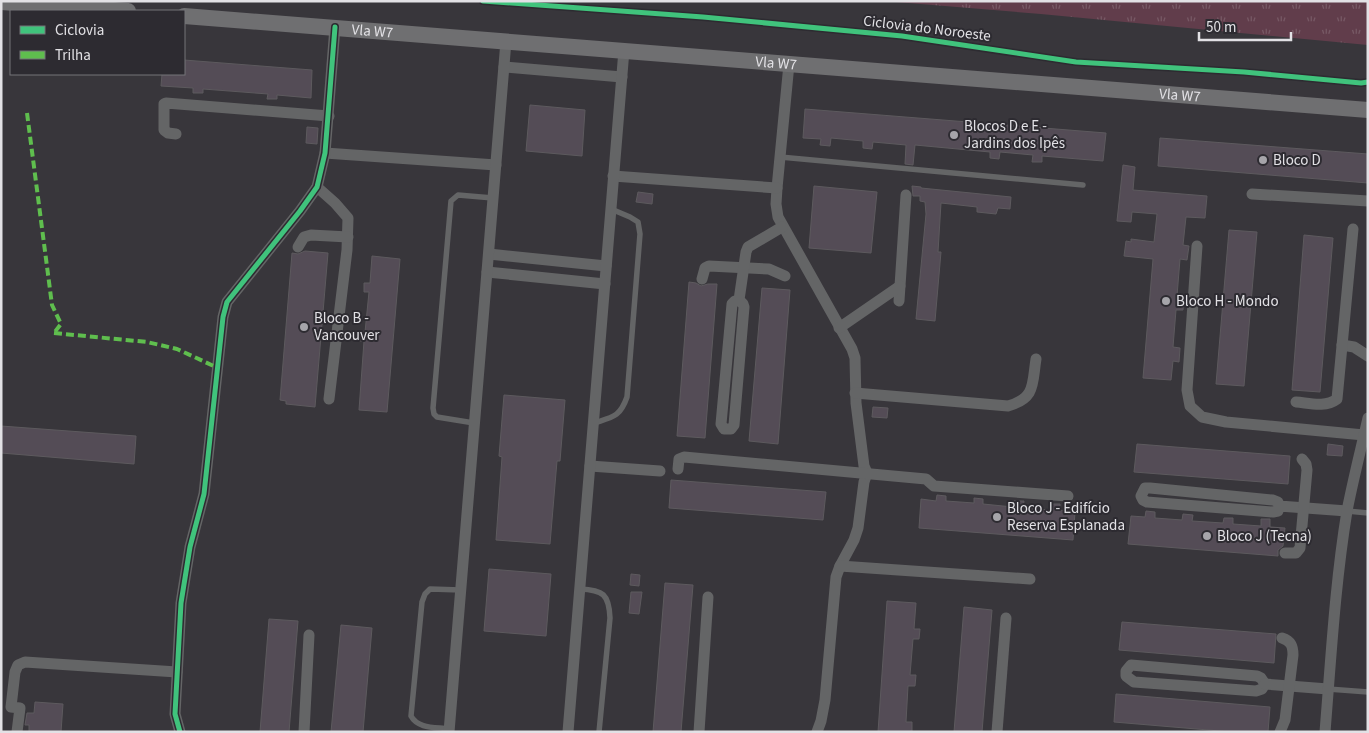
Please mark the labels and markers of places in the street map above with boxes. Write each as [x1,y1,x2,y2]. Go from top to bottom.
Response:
place label: Blocos D e E - Jardins dos Ipês [964,116,1065,154]
marker: Blocos D e E - Jardins dos Ipês [948,129,960,141]
place label: Bloco D [1273,150,1321,171]
marker: Bloco D [1257,154,1269,166]
place label: Bloco H - Mondo [1176,291,1279,312]
marker: Bloco H - Mondo [1160,295,1172,307]
place label: Bloco B - Vancouver [314,308,380,346]
marker: Bloco B - Vancouver [298,321,310,333]
place label: Bloco J - Edifício Reserva Esplanada [1007,498,1125,536]
marker: Bloco J - Edifício Reserva Esplanada [991,511,1003,523]
place label: Bloco J (Tecna) [1217,526,1312,547]
marker: Bloco J (Tecna) [1201,530,1213,542]

